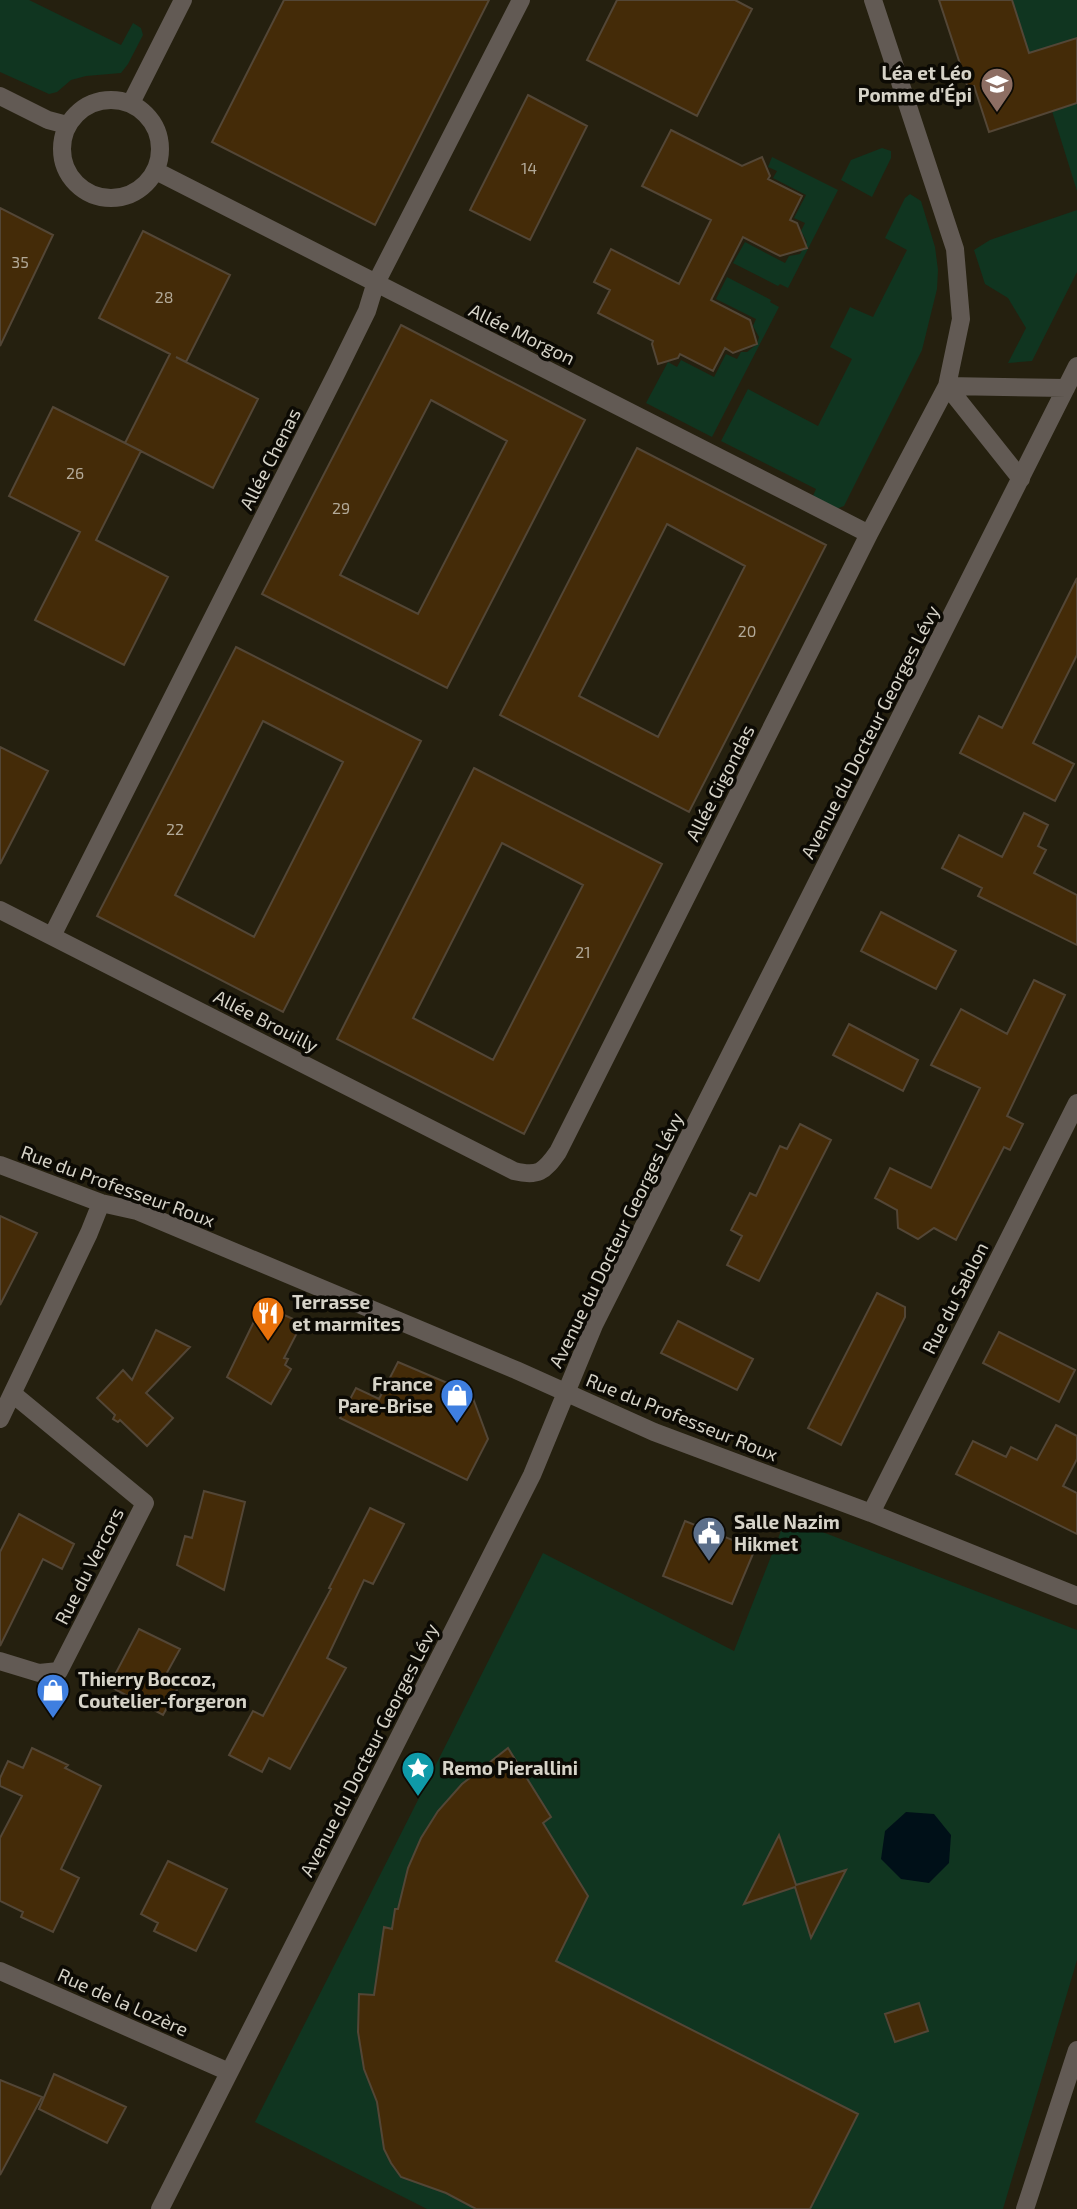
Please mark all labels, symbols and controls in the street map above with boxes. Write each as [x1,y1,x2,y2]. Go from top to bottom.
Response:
place label: Léa et Léo Pomme d'Épi [858,61,972,106]
school or university icon: Léa et Léo Pomme d'Épi [978,65,1016,114]
house number: 14 [521,158,537,177]
house number: 35 [11,252,29,271]
house number: 28 [155,287,173,306]
street label: Allée Morgon [465,298,579,369]
street label: Allée Chenas [234,404,305,513]
house number: 26 [66,463,84,482]
house number: 29 [332,498,350,517]
street label: Avenue du Docteur Georges Lévy [795,601,944,862]
house number: 20 [738,621,756,640]
street label: Allée Gigondas [680,721,759,845]
house number: 22 [166,819,184,838]
house number: 21 [575,942,591,961]
street label: Allée Brouilly [210,984,322,1057]
street label: Avenue du Docteur Georges Lévy [544,1108,688,1371]
street label: Rue du Professeur Roux [18,1140,218,1231]
street label: Rue du Sablon [917,1238,993,1358]
place label: Terrasse et marmites [292,1290,401,1335]
restaurant icon: Terrasse et marmites [249,1294,287,1343]
street label: Rue du Professeur Roux [583,1368,781,1466]
place label: France Pare-Brise [338,1372,433,1417]
shop icon: France Pare-Brise [438,1376,476,1425]
street label: Rue du Vercors [49,1503,128,1628]
place label: Salle Nazim Hikmet [734,1510,840,1555]
public building icon: Salle Nazim Hikmet [690,1514,728,1563]
street label: Avenue du Docteur Georges Lévy [294,1619,443,1880]
place label: Thierry Boccoz, Coutelier-forgeron [78,1667,247,1712]
shop icon: Thierry Boccoz, Coutelier-forgeron [34,1671,72,1720]
place icon: Remo Pierallini [399,1749,437,1798]
place label: Remo Pierallini [442,1756,578,1779]
street label: Rue de la Lozère [54,1962,192,2041]

